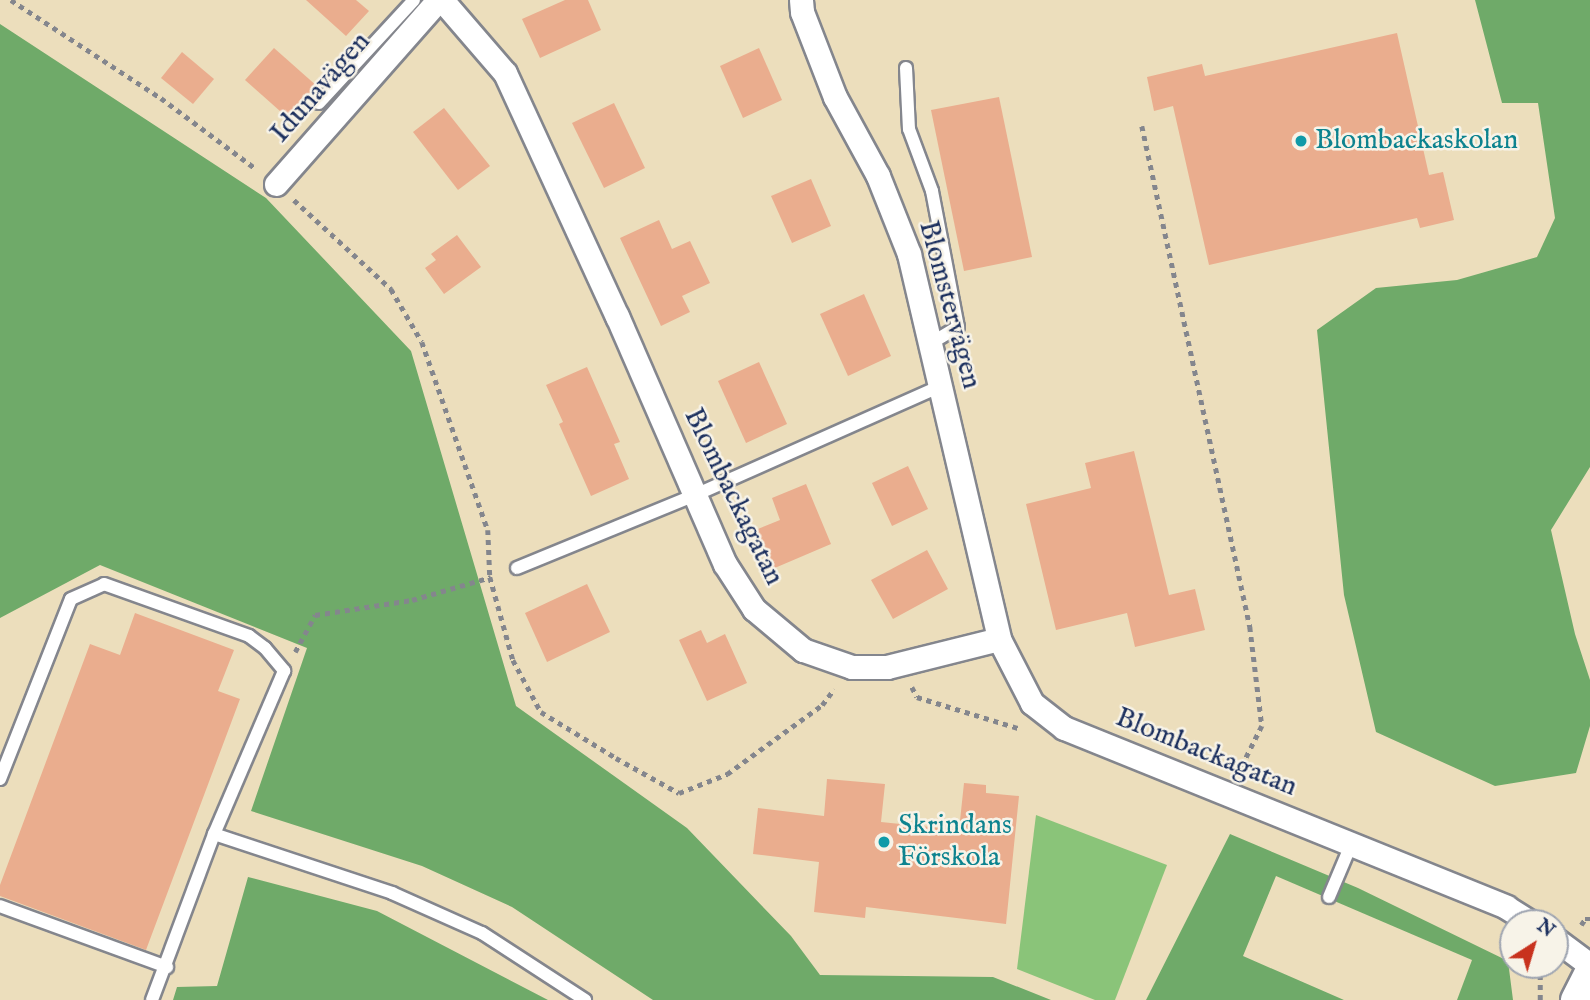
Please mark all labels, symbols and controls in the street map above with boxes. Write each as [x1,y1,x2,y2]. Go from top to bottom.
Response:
street label: Idunavägen [264,26,378,150]
place label: Blombackaskolan [1315,124,1518,158]
marker: Blombackaskolan [1293,133,1309,149]
street label: Blomstervägen [910,217,988,393]
street label: Blombackagatan [676,403,790,591]
street label: Blombackagatan [1110,701,1302,805]
place label: Skrindans Förskola [898,809,1012,875]
marker: Skrindans Förskola [876,834,892,850]
north arrow [1499,909,1569,979]
text: N [1532,914,1559,943]

